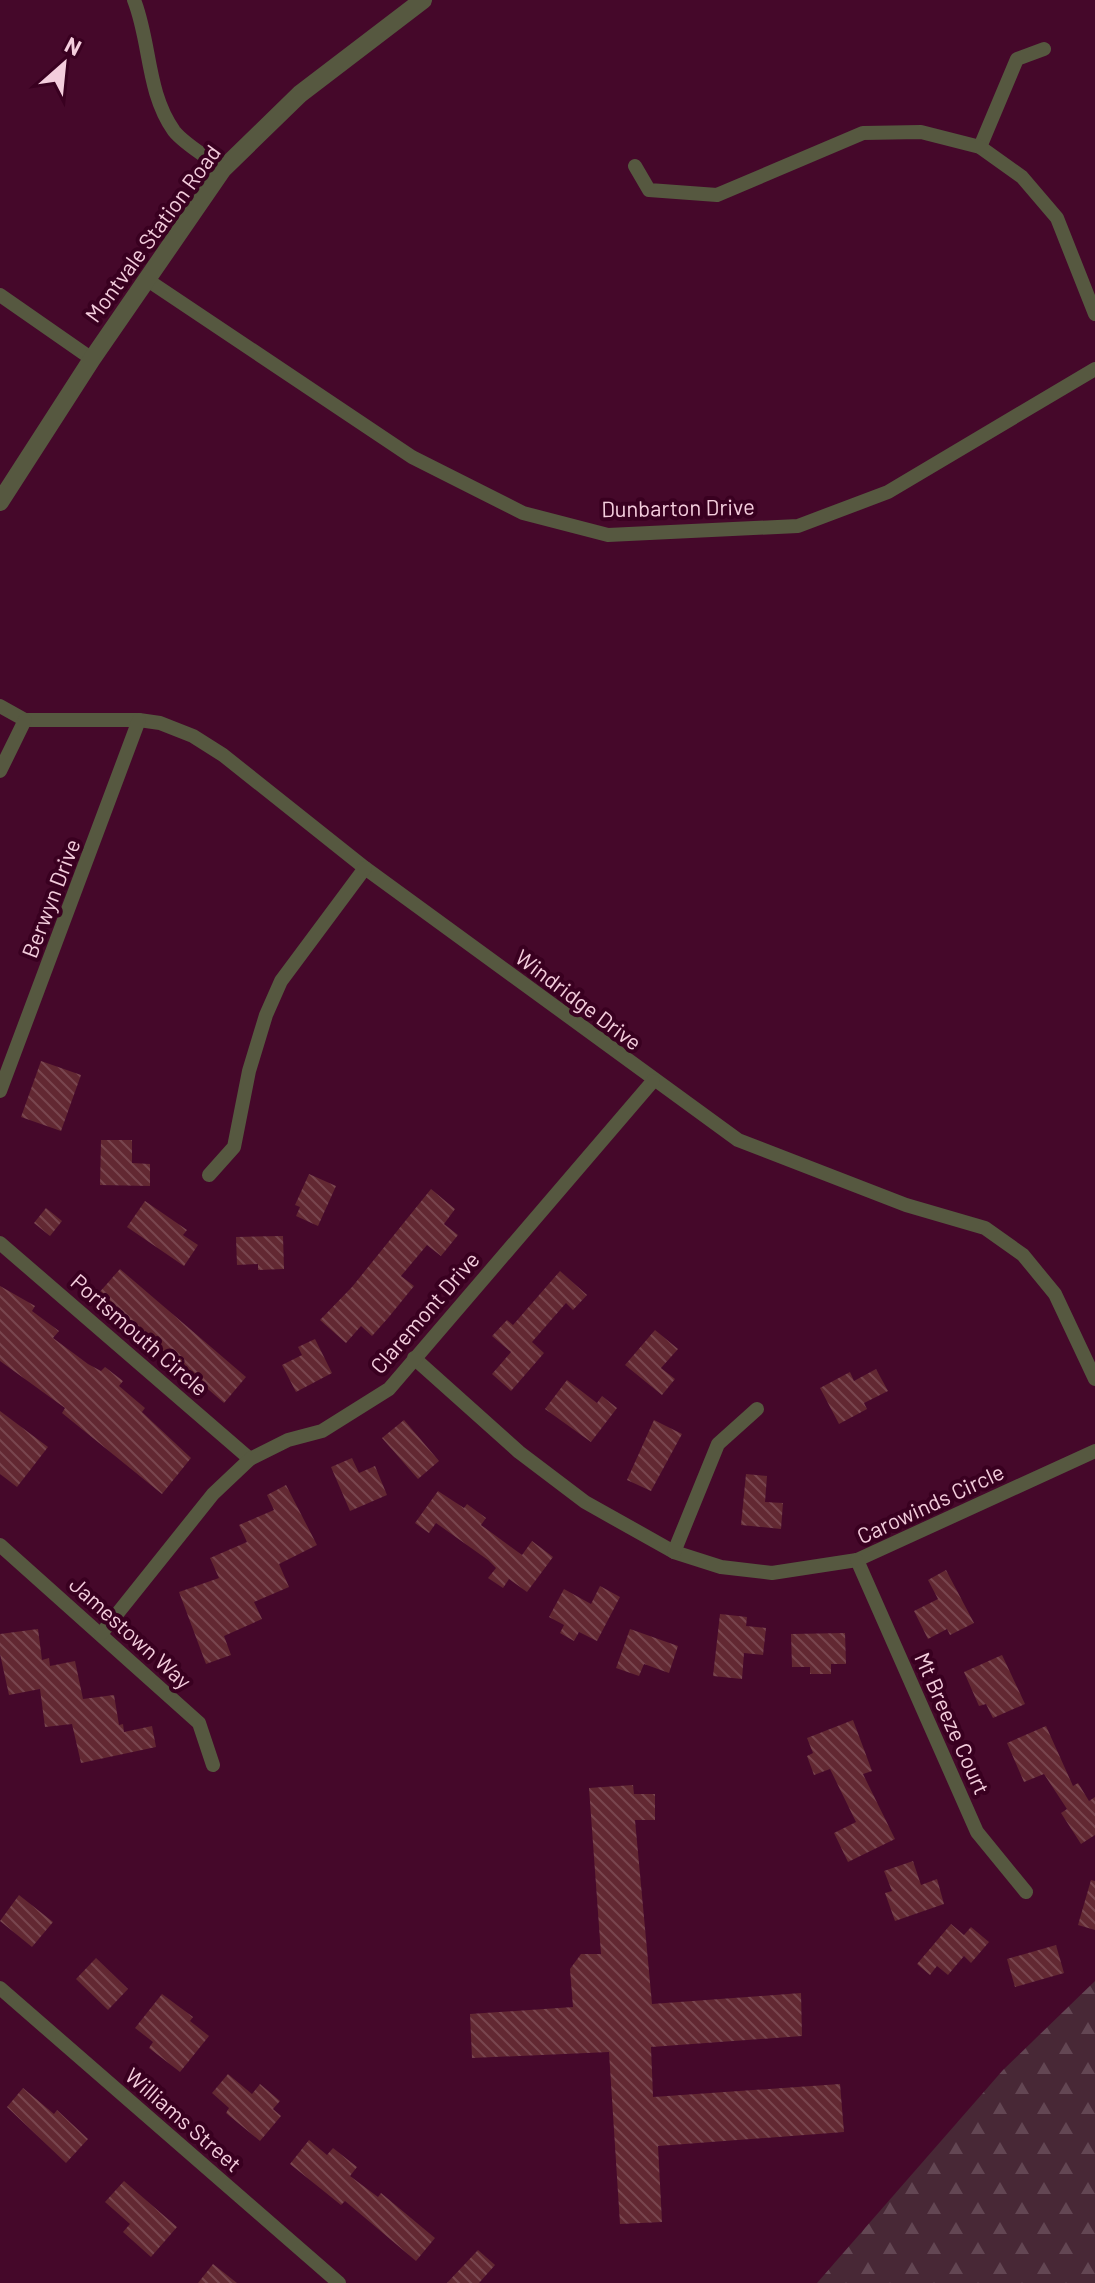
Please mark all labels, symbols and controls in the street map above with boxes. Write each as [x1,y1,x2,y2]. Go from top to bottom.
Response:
north arrow [24,24,104,104]
text: N [61,30,86,60]
street label: Montvale Station Road [79,139,225,327]
street label: Dunbarton Drive [601,493,755,521]
street label: Berwyn Drive [15,835,85,961]
street label: Windridge Drive [511,943,647,1055]
street label: Claremont Drive [364,1246,484,1378]
street label: Portsmouth Circle [66,1268,214,1400]
street label: Carowinds Circle [852,1458,1008,1548]
street label: Jamestown Way [65,1571,197,1693]
street label: Mt Breeze Court [910,1648,996,1798]
street label: Williams Street [121,2062,247,2176]

